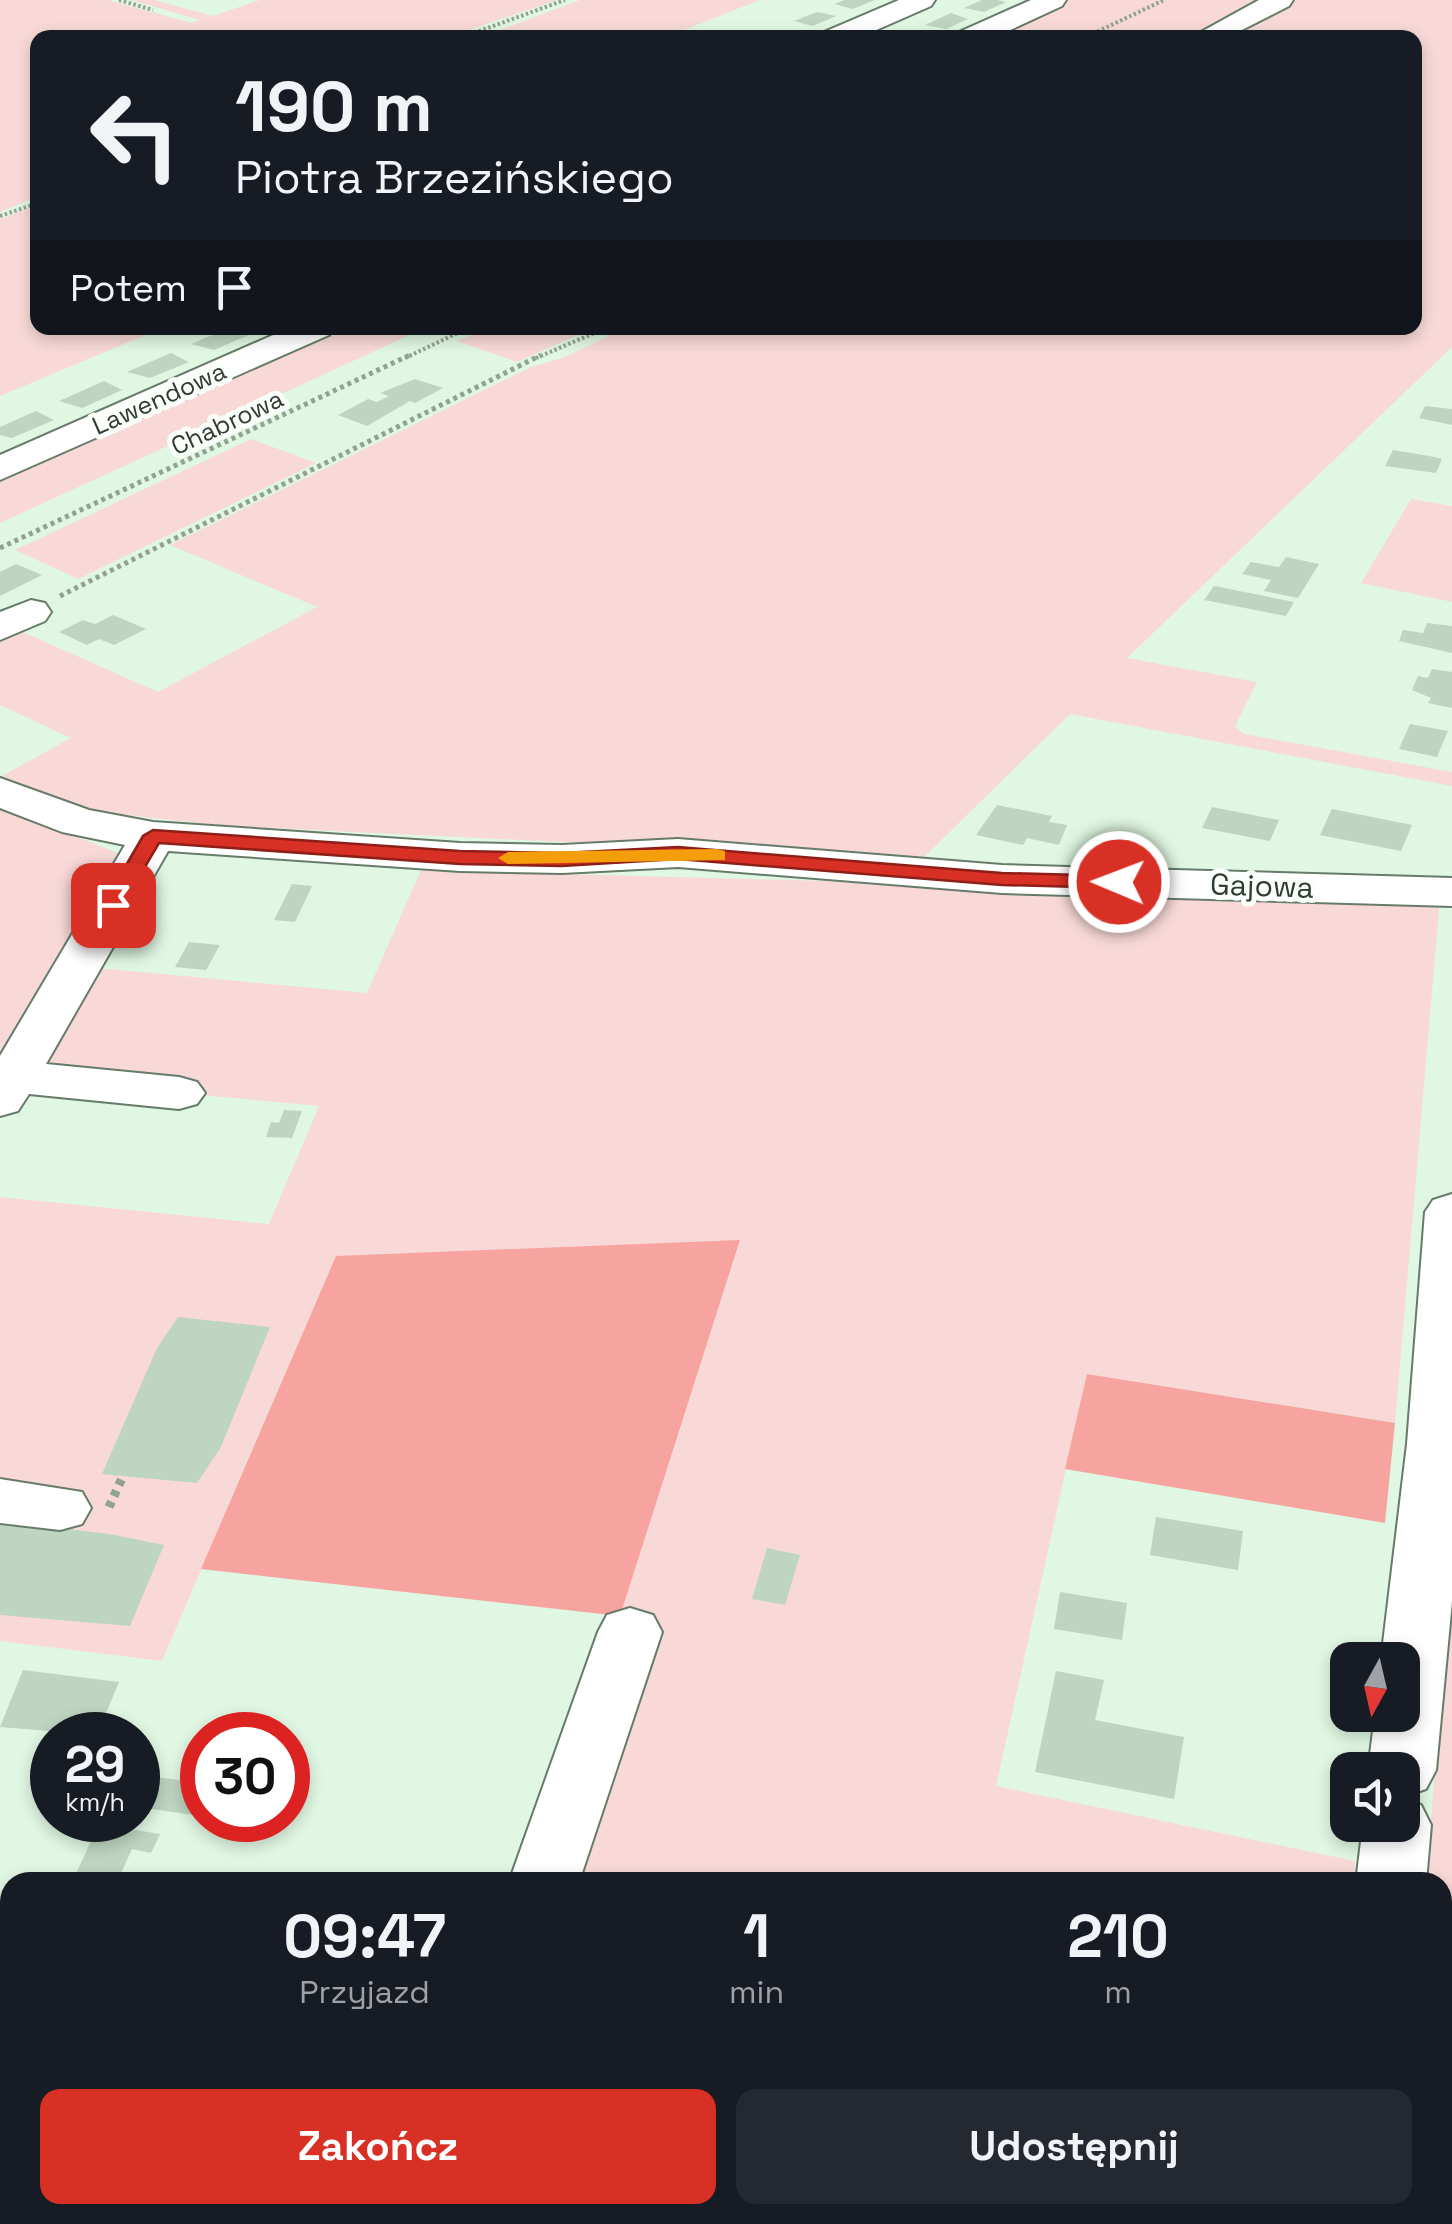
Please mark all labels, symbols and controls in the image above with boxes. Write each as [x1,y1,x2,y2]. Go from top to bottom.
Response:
text: 190 m [235,62,433,151]
icon: left [70,70,200,200]
text: Piotra Brzezińskiego [235,149,674,206]
icon: arrive [207,260,262,315]
text: Potem [70,264,187,312]
street label: Lawendowa [87,354,231,442]
street label: Chabrowa [166,382,288,462]
position arrow [1067,830,1171,934]
pin [71,863,156,948]
street label: Gajowa [1210,864,1315,907]
icon: arrive [86,878,141,933]
north arrow [1330,1642,1420,1732]
map controls [1330,1642,1420,1842]
speed limit sign: 30 [180,1712,310,1842]
text: 29 [65,1733,125,1797]
button: sound [1330,1752,1420,1842]
text: km/h [65,1786,125,1818]
text: 09:47 [283,1898,446,1975]
text: 1 [743,1898,770,1975]
text: 210 [1067,1898,1169,1975]
text: Przyjazd [299,1972,430,2012]
text: min [729,1972,784,2012]
text: m [1104,1972,1132,2012]
button: Zakończ [40,2089,716,2204]
button: Udostępnij [736,2089,1412,2204]

